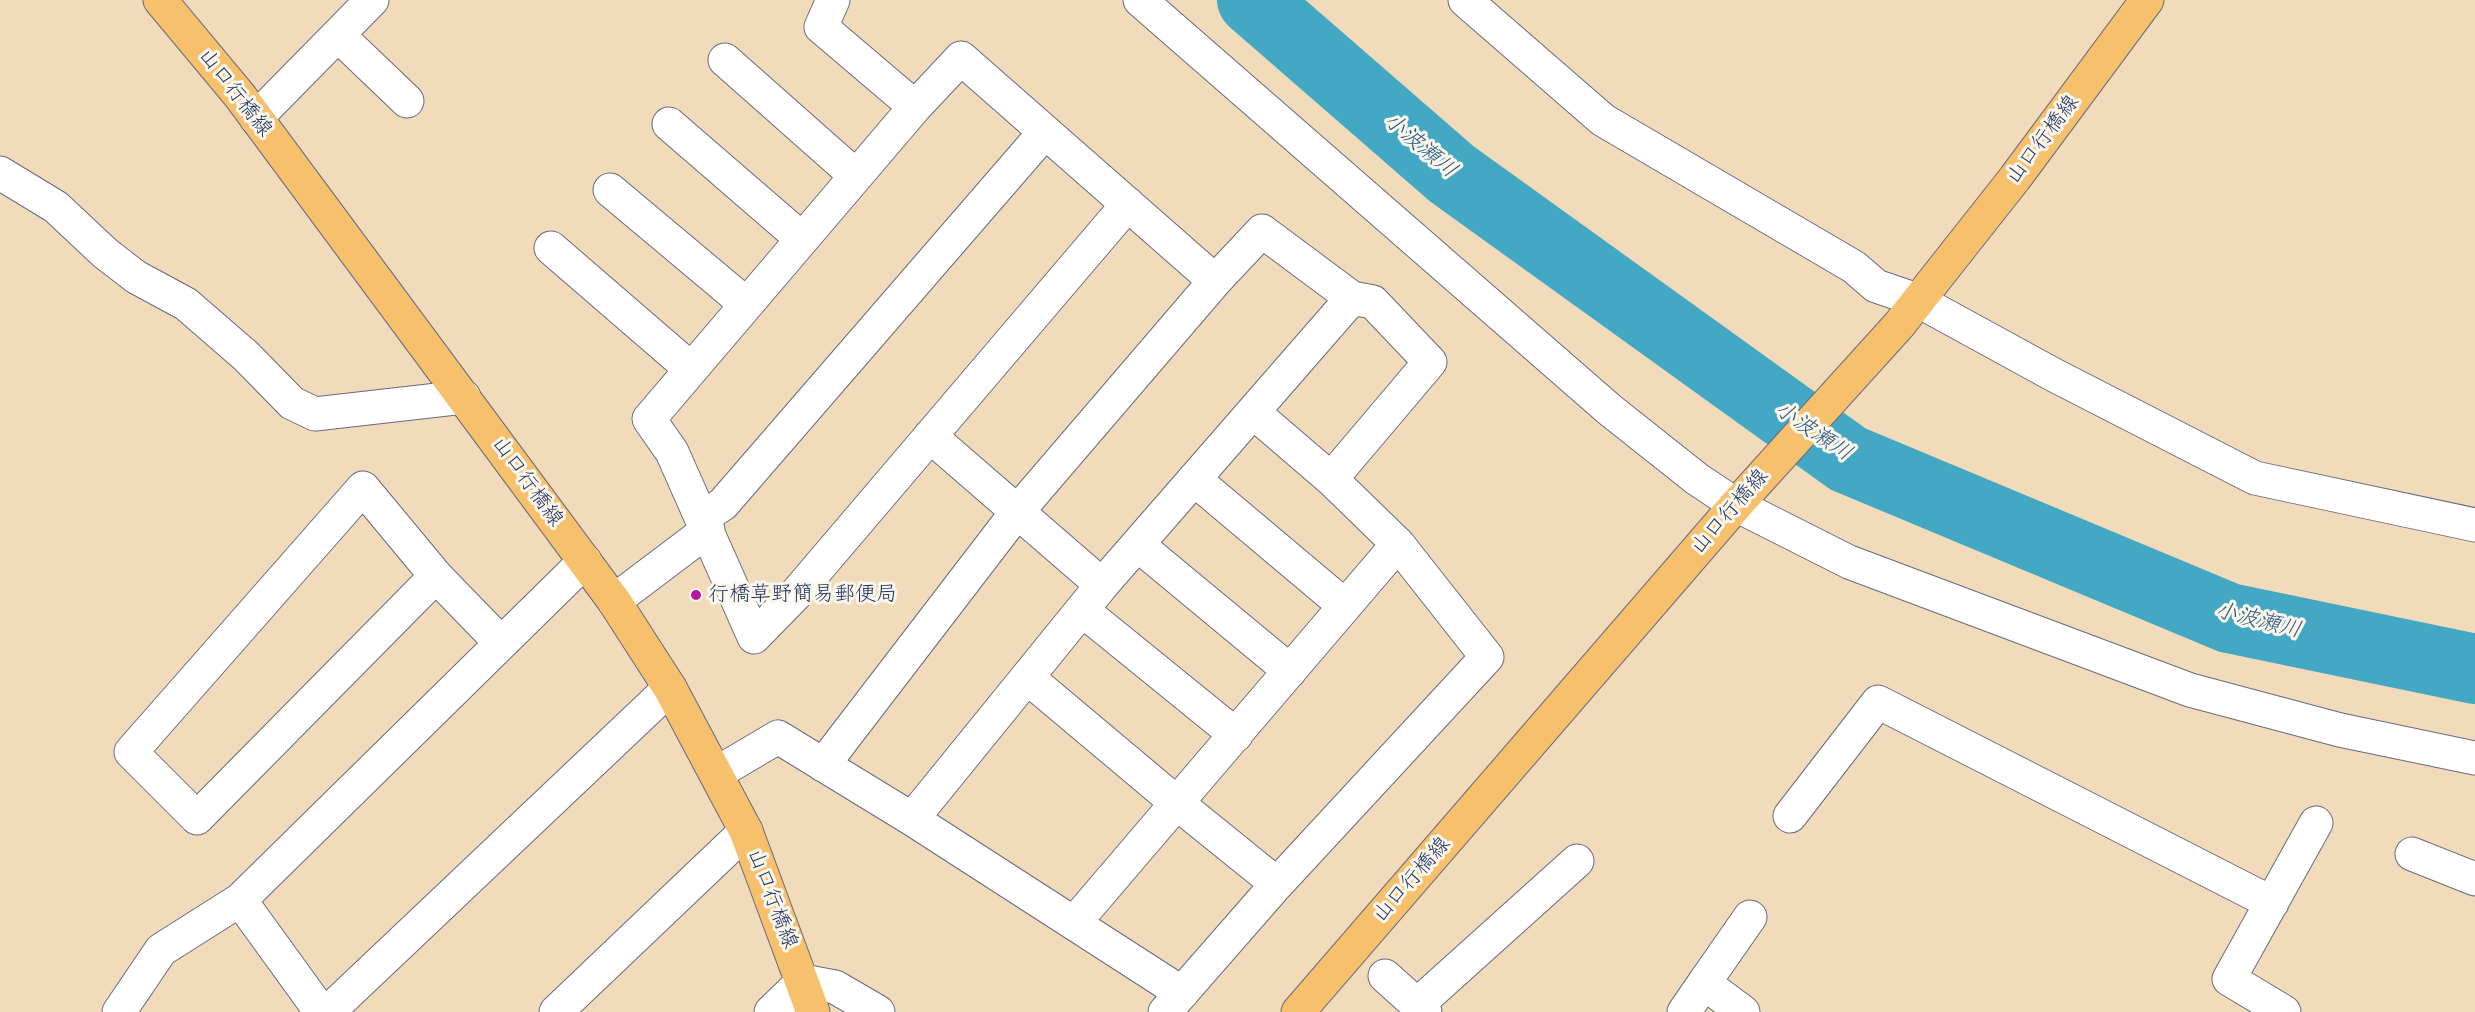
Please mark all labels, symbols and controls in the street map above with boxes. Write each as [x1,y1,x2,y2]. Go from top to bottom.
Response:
street label: 山口行橋線 [193,44,277,142]
street label: 山口行橋線 [2001,90,2085,190]
water label: 小波瀬川 [1378,108,1462,184]
water label: 小波瀬川 [1769,396,1857,468]
street label: 山口行橋線 [486,432,568,532]
street label: 山口行橋線 [1686,464,1774,560]
place label: 行橋草野簡易郵便局 [708,582,897,608]
marker: 行橋草野簡易郵便局 [689,588,703,602]
water label: 小波瀬川 [2212,598,2304,644]
street label: 山口行橋線 [1368,832,1456,928]
street label: 山口行橋線 [741,845,803,953]

